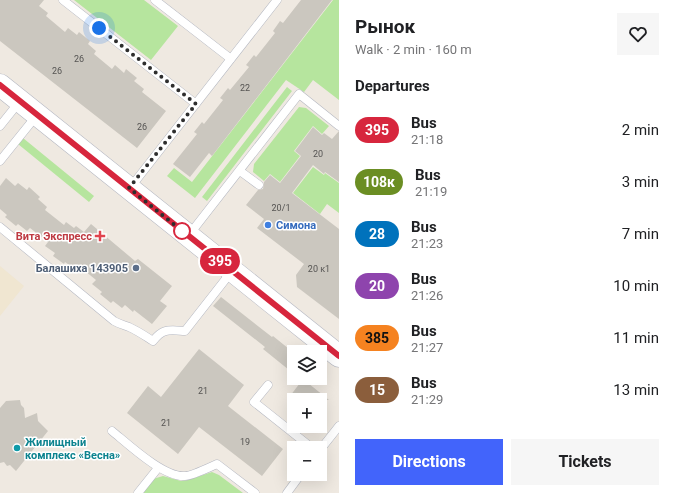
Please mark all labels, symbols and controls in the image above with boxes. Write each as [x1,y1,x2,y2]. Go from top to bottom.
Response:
button: heart [617,13,659,55]
text: Рынок [355,15,415,38]
your location [89,18,109,38]
text: Walk · 2 min · 160 m [355,42,472,57]
house number: 26 [74,54,84,64]
house number: 26 [52,66,62,76]
text: Departures [355,77,430,95]
house number: 22 [240,83,250,93]
text: Bus [411,114,437,132]
text: 2 min [622,121,659,139]
house number: 26 [137,122,147,132]
text: 395 [365,122,389,138]
text: 21:18 [411,132,443,147]
house number: 20 [313,149,323,159]
text: Bus [415,166,441,184]
text: 3 min [622,173,659,191]
text: 108к [363,174,395,190]
text: 21:19 [415,184,447,199]
house number: 20/1 [272,203,290,213]
text: Bus [411,218,437,236]
place label: Симона [276,219,316,232]
marker: Симона [263,220,273,230]
unlabelled marker [173,222,191,240]
text: 7 min [622,225,659,243]
text: 28 [369,226,385,242]
place label: Вита Экспресс [16,230,92,243]
marker: Вита Экспресс [95,231,105,241]
text: 21:23 [411,236,443,251]
line badge: 395 [197,248,243,274]
text: 395 [208,253,232,269]
place label: Балашиха 143905 [36,262,128,275]
marker: Балашиха 143905 [131,263,141,273]
house number: 20 к1 [308,264,330,274]
text: Bus [411,270,437,288]
text: 10 min [613,277,659,295]
text: 20 [369,278,385,294]
text: 21:26 [411,288,443,303]
text: Bus [411,322,437,340]
text: 11 min [613,329,659,347]
text: 385 [365,330,389,346]
text: 21:27 [411,340,443,355]
map controls [287,345,327,481]
button: layers [287,345,327,385]
text: Bus [411,374,437,392]
text: 13 min [613,381,659,399]
text: 15 [369,382,385,398]
house number: 21 [198,386,208,396]
text: 21:29 [411,392,443,407]
button: + [287,393,327,433]
house number: 21 [161,418,171,428]
place label: Жилищный комплекс «Весна» [25,436,121,462]
house number: 19 [240,437,250,447]
button: Directions [355,439,503,485]
button: Tickets [511,439,659,485]
button: − [287,441,327,481]
marker: Жилищный комплекс «Весна» [12,443,22,453]

